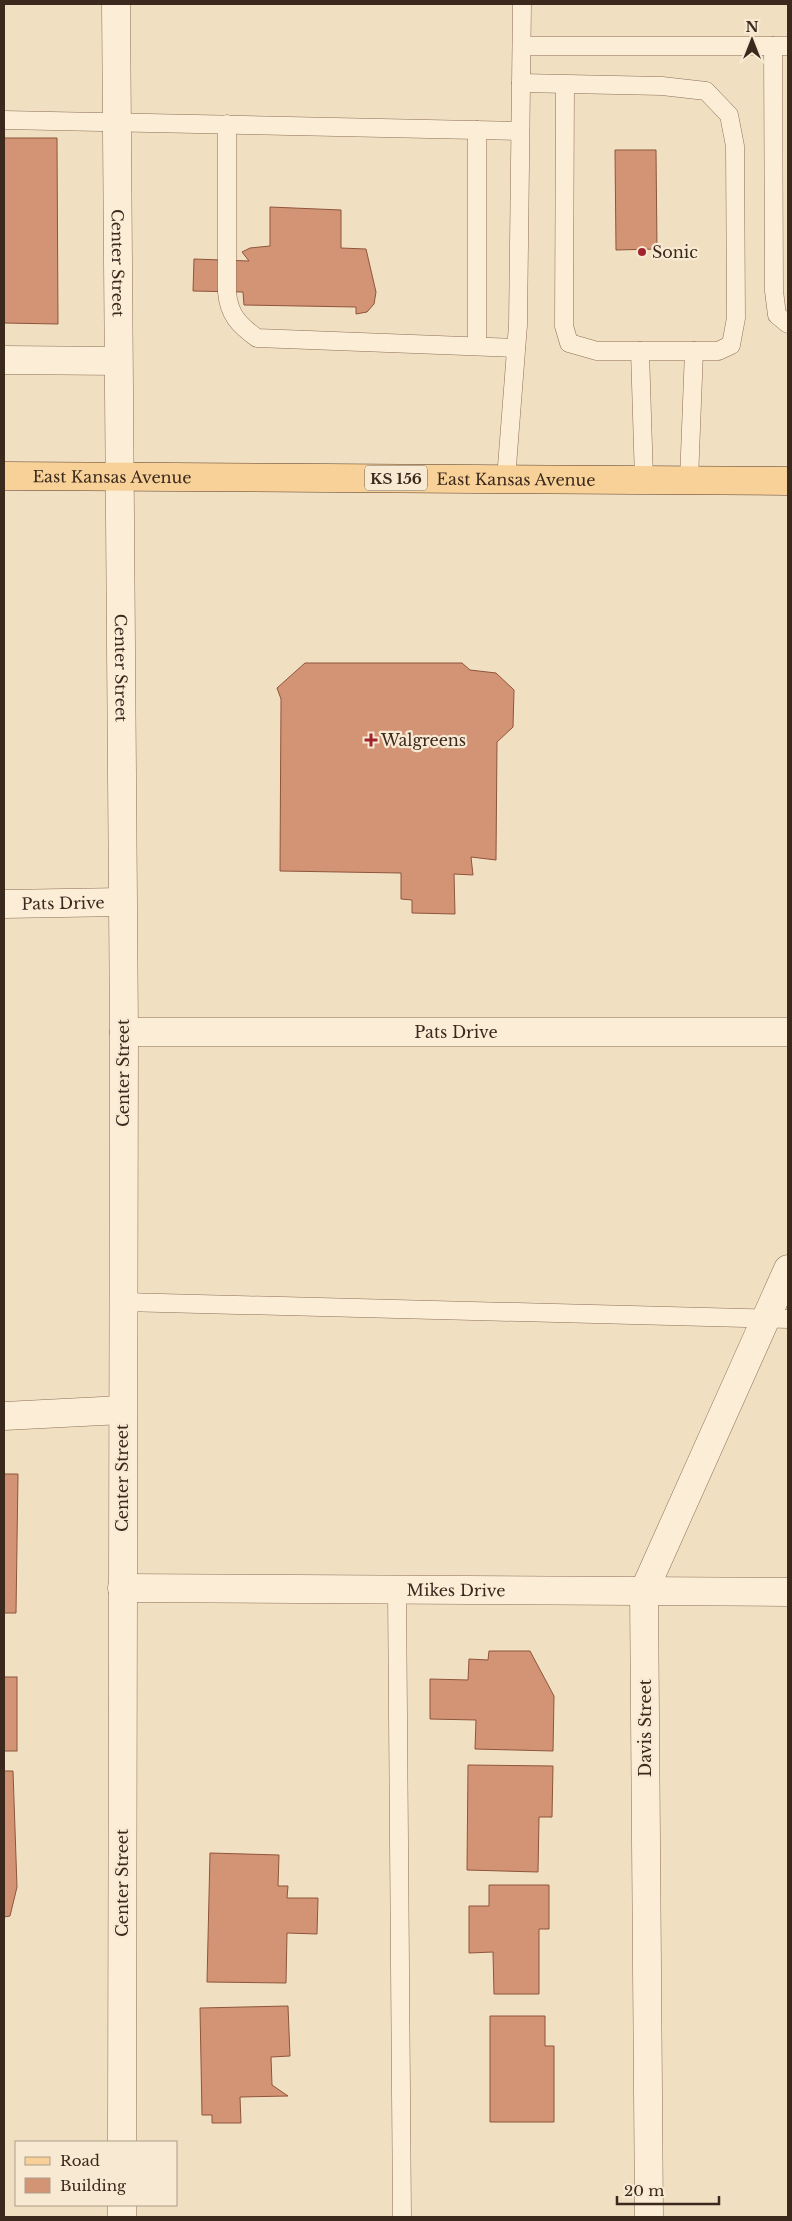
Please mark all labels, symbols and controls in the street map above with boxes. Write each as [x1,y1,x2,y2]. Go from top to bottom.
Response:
north arrow [727,15,777,65]
text: N [745,18,759,36]
street label: Center Street [108,209,128,317]
place label: Sonic [652,242,698,262]
marker: Sonic [636,246,648,258]
street label: East Kansas Avenue [32,466,192,487]
road number: KS 156 [365,466,427,490]
street label: East Kansas Avenue [436,469,596,490]
street label: Center Street [111,614,132,722]
place label: Walgreens [380,730,466,750]
marker: Walgreens [365,734,377,746]
street label: Pats Drive [21,892,105,914]
street label: Center Street [113,1019,133,1127]
street label: Pats Drive [414,1022,498,1042]
street label: Center Street [112,1424,132,1532]
street label: Mikes Drive [406,1580,506,1600]
street label: Davis Street [635,1679,655,1777]
street label: Center Street [112,1829,132,1937]
legend [15,2141,178,2206]
text: Road [60,2151,100,2170]
scale bar [617,2174,720,2206]
text: Building [60,2176,127,2195]
text: 20 m [624,2181,664,2200]

